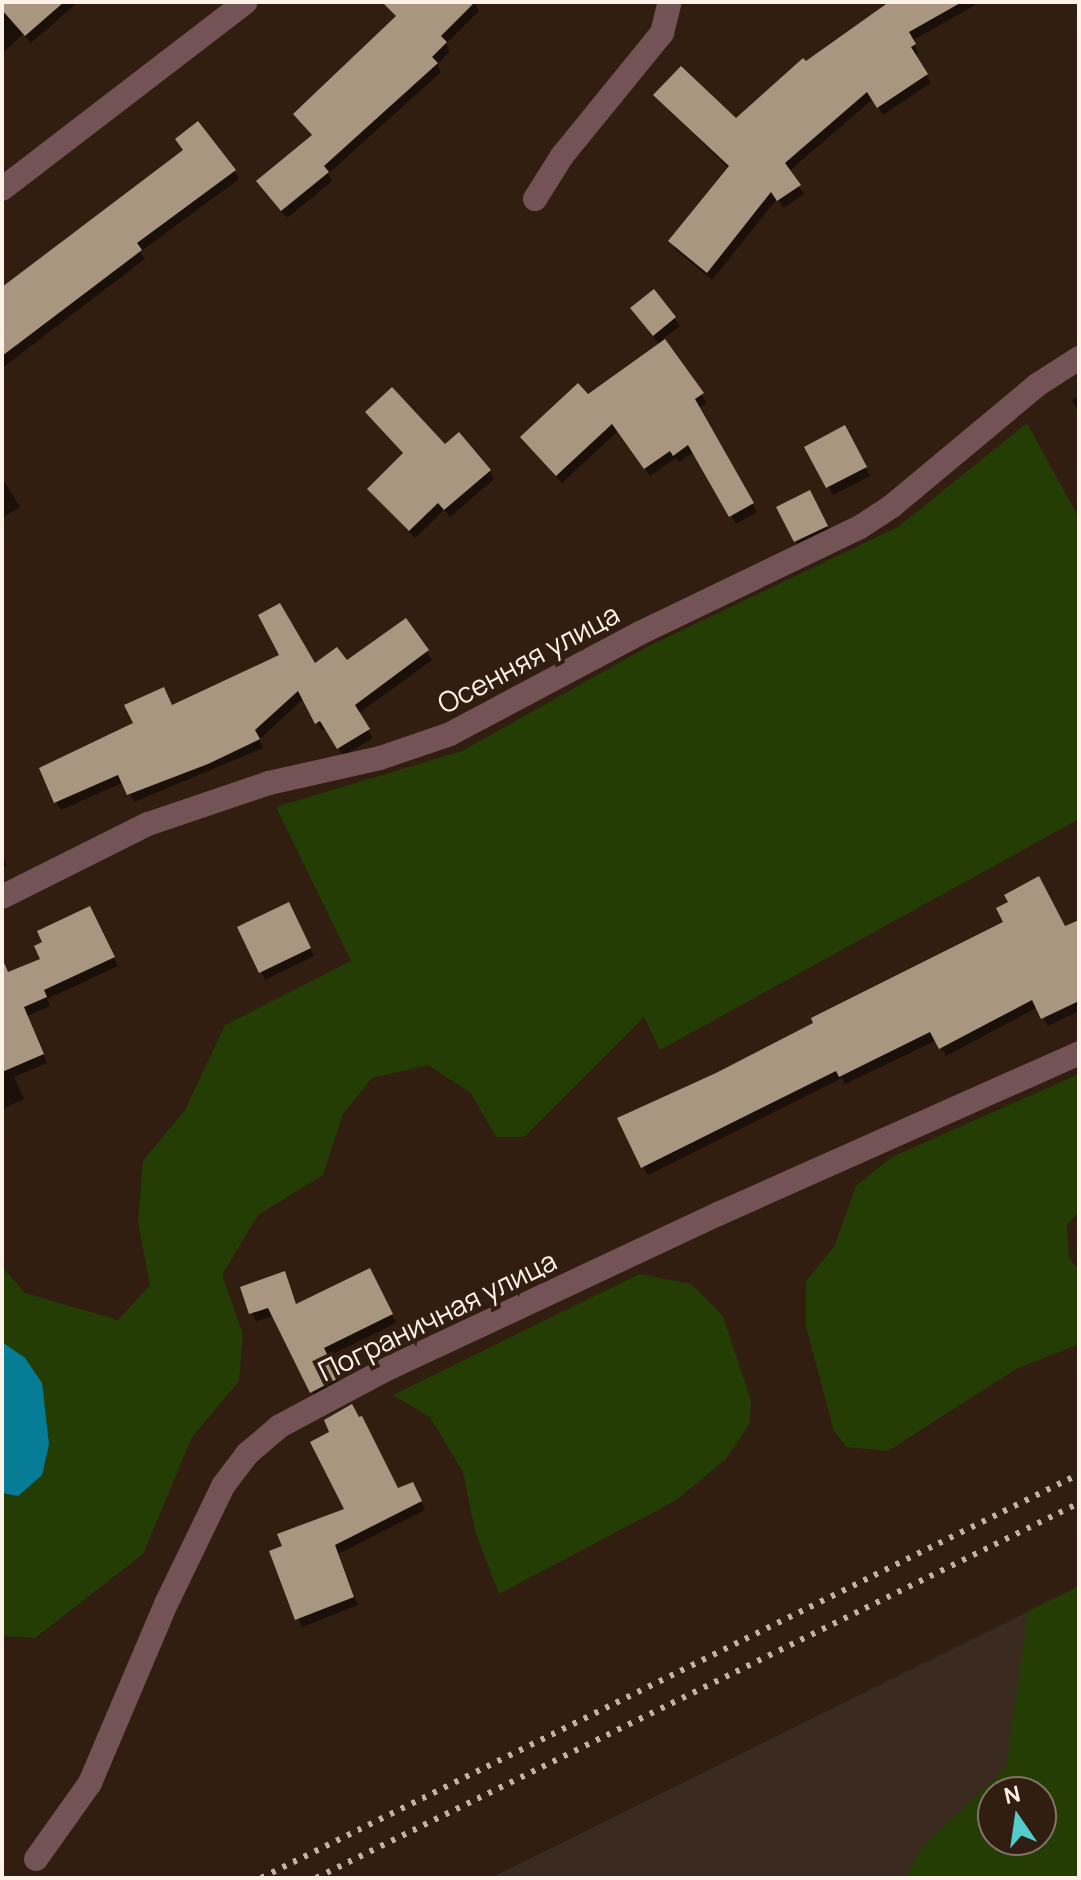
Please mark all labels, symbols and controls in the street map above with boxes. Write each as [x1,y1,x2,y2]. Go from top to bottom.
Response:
street label: Осенняя улица [431,596,625,720]
street label: Пограничная улица [312,1243,562,1387]
north arrow [977,1776,1057,1856]
text: N [1001,1778,1023,1811]

